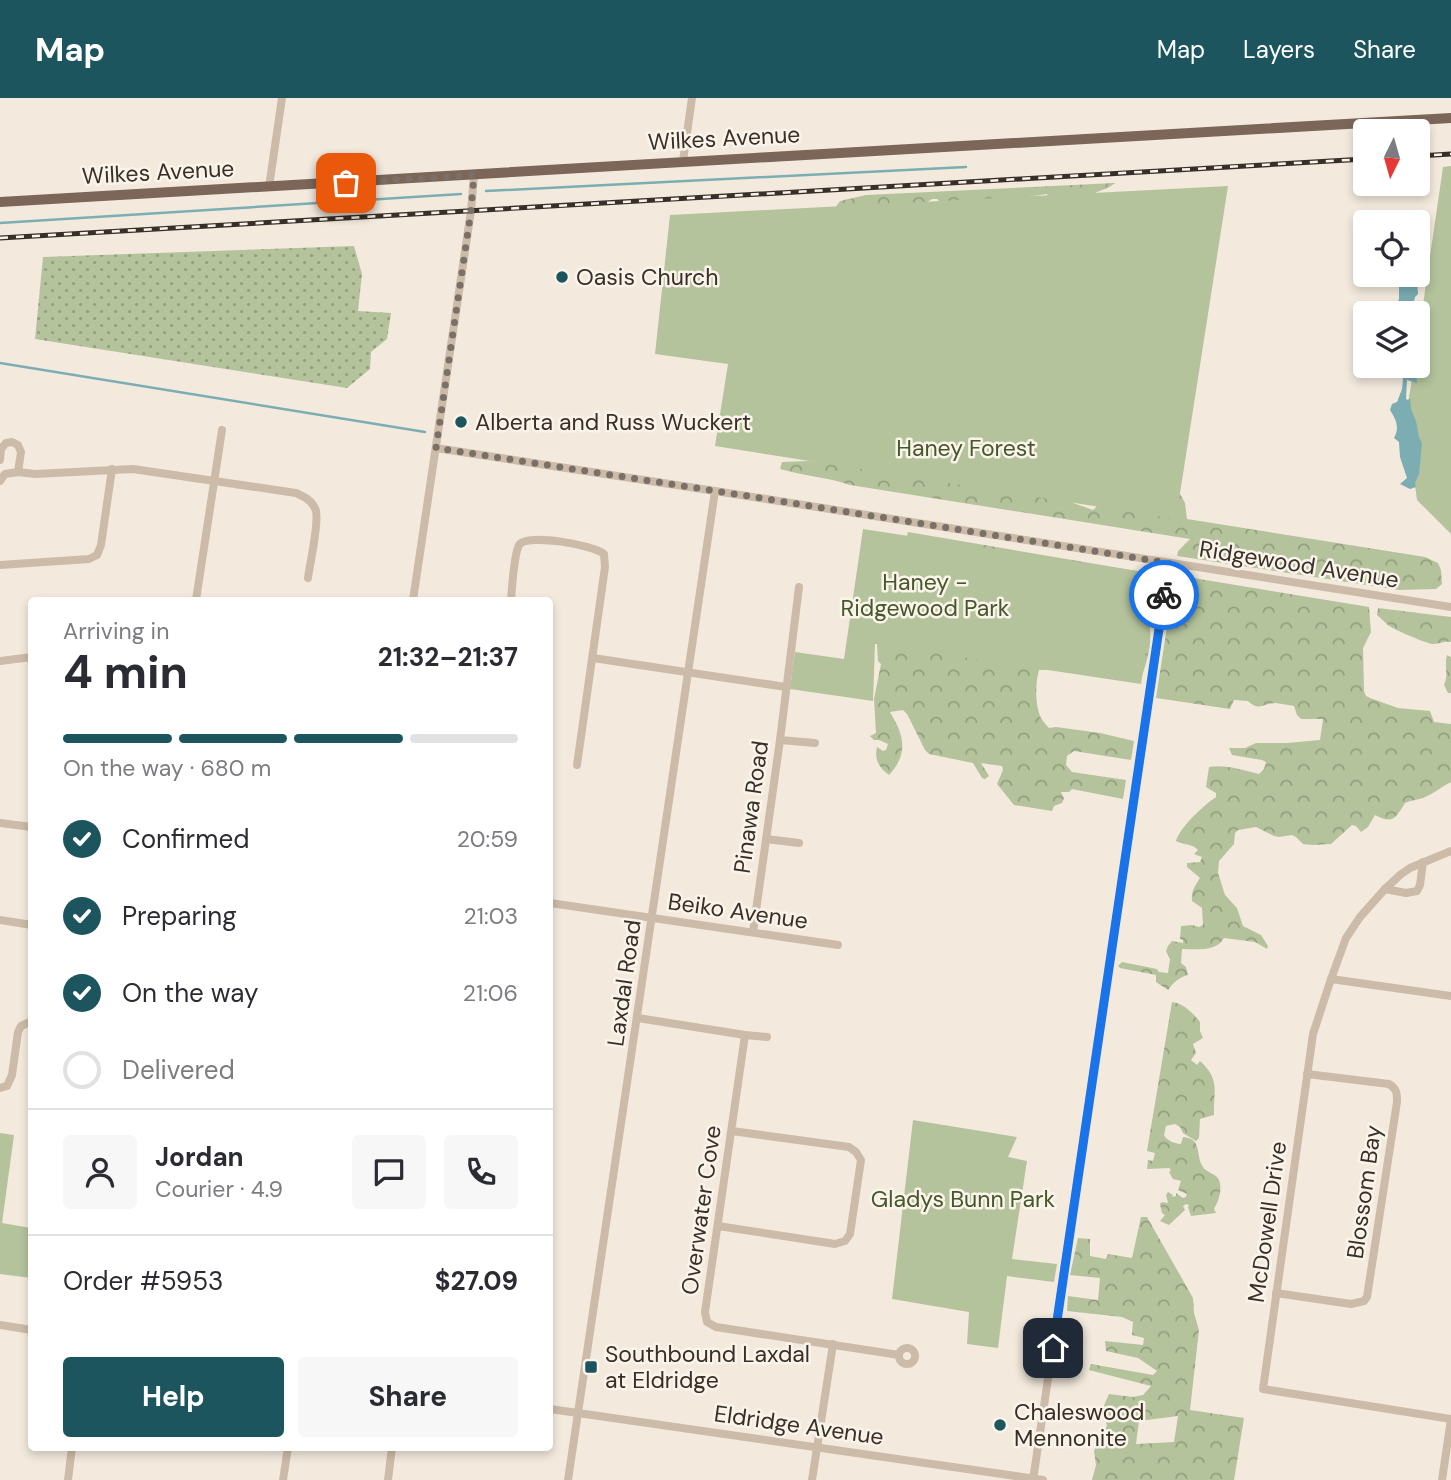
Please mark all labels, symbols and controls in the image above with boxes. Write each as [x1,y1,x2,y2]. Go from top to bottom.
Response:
text: Map [35,28,105,71]
text: Map [1157,34,1205,65]
text: Layers [1243,34,1315,65]
text: Share [1353,34,1416,65]
street label: Wilkes Avenue [647,119,801,157]
north arrow [1353,119,1430,196]
map controls [1353,119,1430,378]
street label: Wilkes Avenue [81,153,235,191]
pin [316,153,376,213]
icon: bag [327,164,365,202]
button: locate [1353,210,1430,287]
place label: Oasis Church [576,262,718,292]
marker: Oasis Church [554,269,570,285]
button: layers [1353,301,1430,378]
place label: Alberta and Russ Wuckert [475,407,751,437]
marker: Alberta and Russ Wuckert [453,414,469,430]
park label: Haney Forest [896,433,1036,463]
street label: Ridgewood Avenue [1197,533,1401,595]
courier [1129,560,1199,630]
park label: Haney - Ridgewood Park [841,567,1010,623]
icon: bike [1145,576,1183,614]
text: Arriving in [63,616,169,646]
text: 21:32–21:37 [378,640,518,674]
text: 4 min [63,642,188,702]
street label: Pinawa Road [727,739,775,875]
text: On the way · 680 m [63,753,271,783]
icon: check [63,820,101,858]
text: Confirmed [122,822,249,856]
text: 20:59 [457,824,518,854]
street label: Beiko Avenue [666,886,810,936]
icon: check [63,897,101,935]
text: Preparing [122,899,237,933]
text: 21:03 [464,901,518,931]
street label: Laxdal Road [600,918,648,1048]
icon: check [63,974,101,1012]
text: On the way [122,976,258,1010]
text: 21:06 [463,978,518,1008]
text: Delivered [122,1053,235,1087]
street label: Overwater Cove [674,1123,728,1297]
street label: Blossom Bay [1340,1123,1388,1261]
button: person [63,1135,137,1209]
button: chat [352,1135,426,1209]
button: phone [444,1135,518,1209]
street label: McDowell Drive [1241,1139,1293,1305]
text: Jordan [155,1140,244,1174]
text: Courier · 4.9 [155,1174,283,1204]
park label: Gladys Bunn Park [871,1184,1056,1214]
text: Order #5953 [63,1264,223,1298]
text: $27.09 [435,1264,518,1298]
pin [1023,1318,1083,1378]
icon: home [1034,1329,1072,1367]
place label: Southbound Laxdal at Eldridge [605,1339,810,1395]
button: Help [63,1357,284,1437]
button: Share [298,1357,518,1437]
marker: Southbound Laxdal at Eldridge [583,1359,599,1375]
place label: Chaleswood Mennonite [1014,1397,1144,1453]
street label: Eldridge Avenue [712,1398,886,1452]
marker: Chaleswood Mennonite [992,1417,1008,1433]

